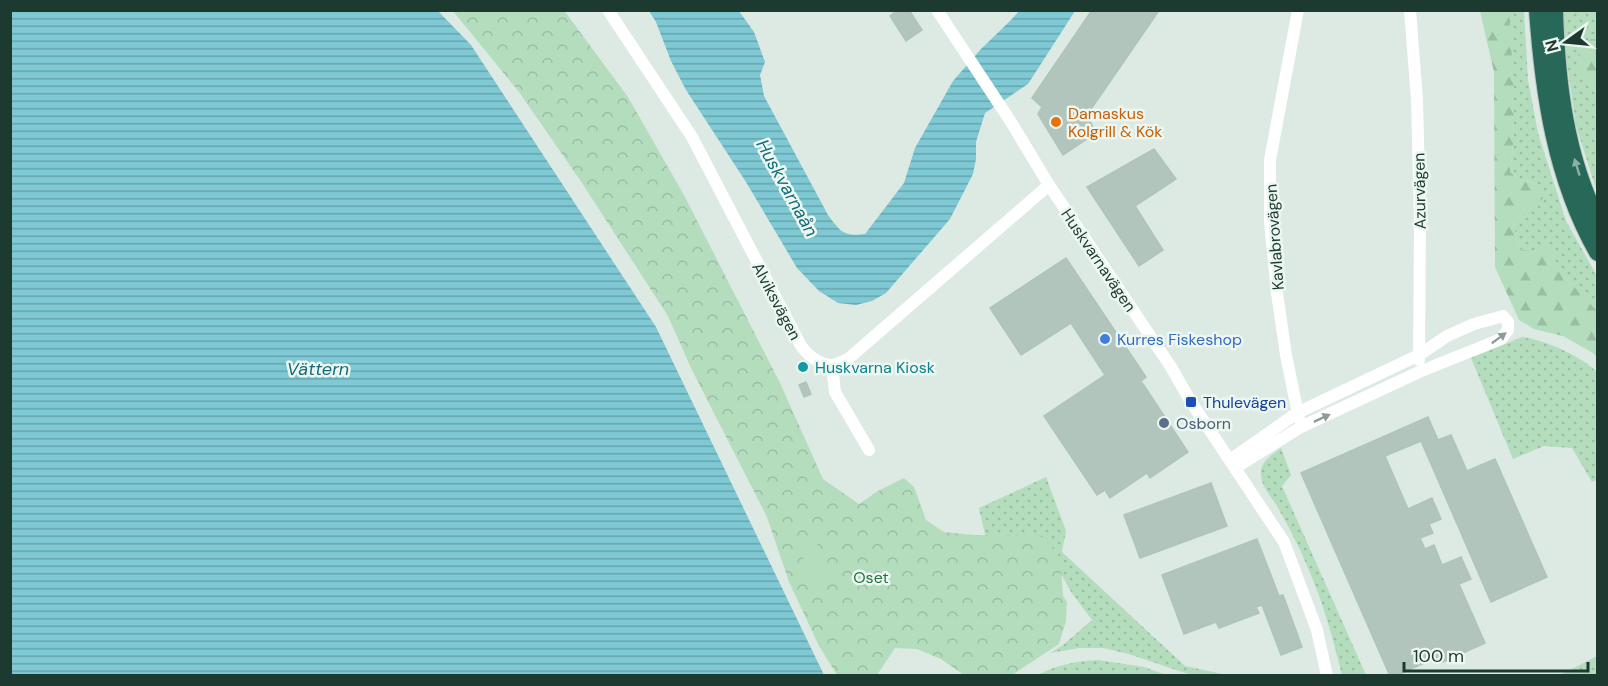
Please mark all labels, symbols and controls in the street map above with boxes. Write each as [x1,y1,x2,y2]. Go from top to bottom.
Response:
north arrow [1536,12,1596,72]
text: N [1540,37,1564,54]
place label: Damaskus Kolgrill & Kök [1068,103,1162,142]
marker: Damaskus Kolgrill & Kök [1049,115,1063,129]
water label: Huskvarnaån [750,135,824,241]
street label: Azurvägen [1408,152,1431,229]
one-way arrow [1572,158,1581,176]
street label: Kavlabrovägen [1260,183,1289,291]
street label: Huskvarnavägen [1056,205,1141,316]
street label: Alviksvägen [747,259,806,344]
place label: Kurres Fiskeshop [1117,329,1242,350]
marker: Kurres Fiskeshop [1098,332,1112,346]
one-way arrow [1491,332,1507,344]
water label: Vättern [287,357,349,381]
place label: Huskvarna Kiosk [815,357,935,378]
marker: Huskvarna Kiosk [796,360,810,374]
place label: Thulevägen [1203,392,1286,413]
marker: Thulevägen [1184,395,1198,409]
place label: Osborn [1176,413,1231,434]
one-way arrow [1313,413,1330,422]
marker: Osborn [1157,416,1171,430]
park label: Oset [853,567,889,588]
scale bar [1404,635,1588,673]
text: 100 m [1413,644,1464,668]

